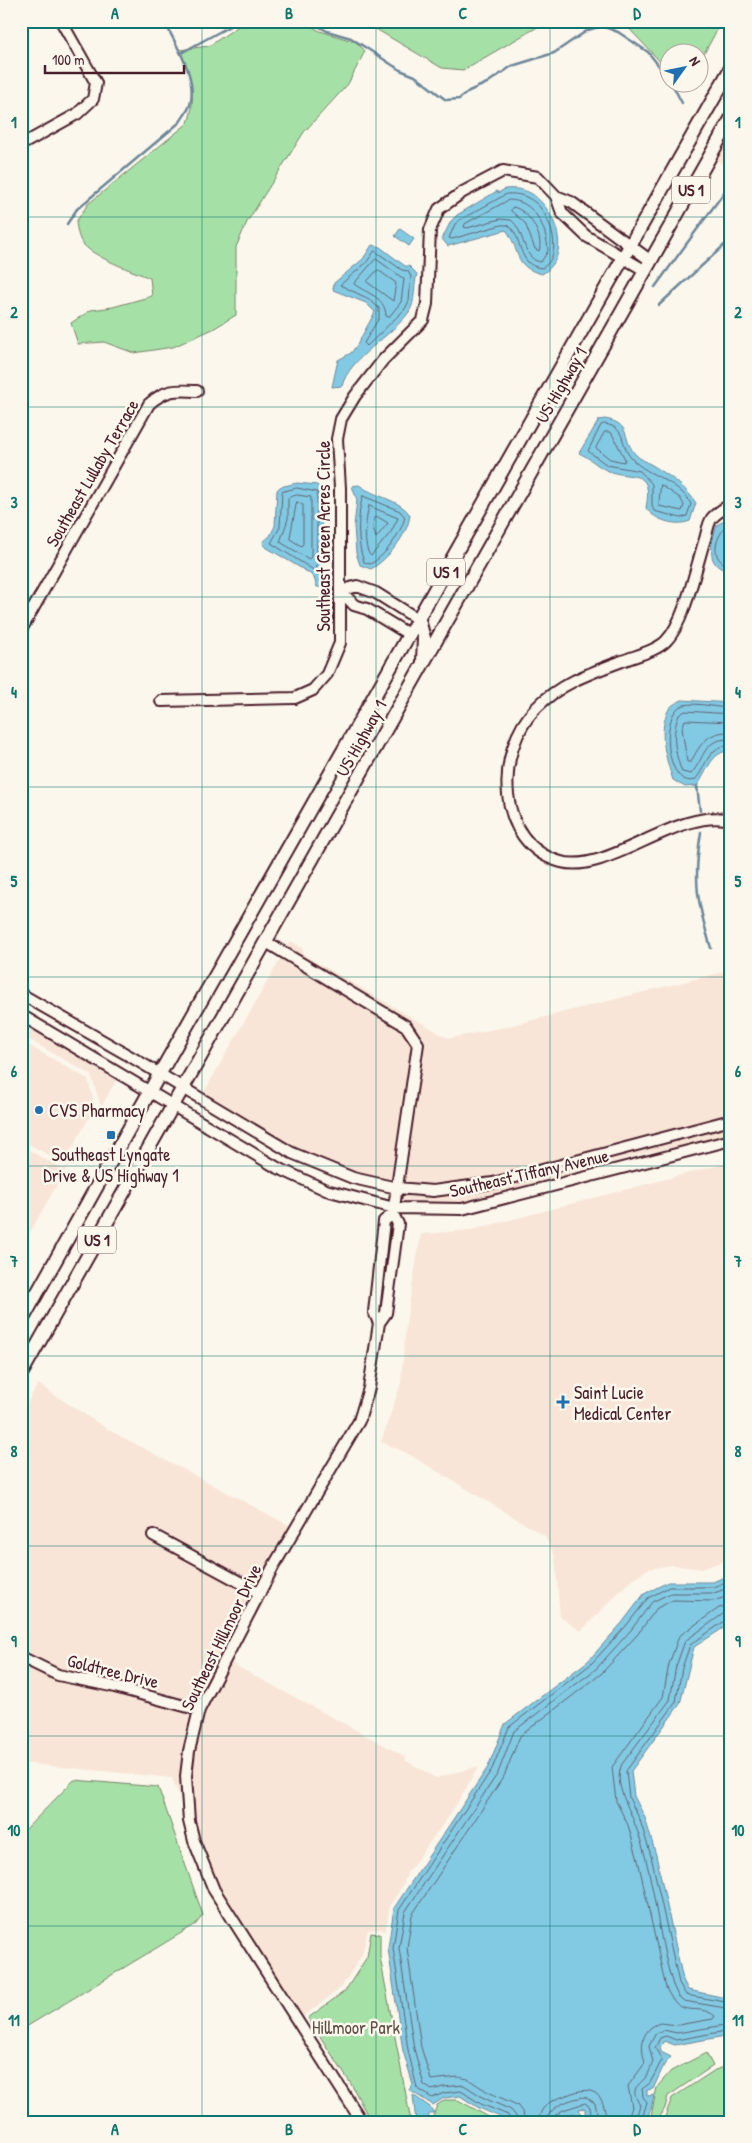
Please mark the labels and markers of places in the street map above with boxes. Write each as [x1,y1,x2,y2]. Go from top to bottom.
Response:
place label: CVS Pharmacy [49,1098,146,1123]
marker: CVS Pharmacy [33,1104,45,1116]
marker: Southeast Lyngate Drive & US Highway 1 [105,1129,117,1141]
place label: Southeast Lyngate Drive & US Highway 1 [43,1142,179,1188]
place label: Saint Lucie Medical Center [574,1380,671,1426]
marker: Saint Lucie Medical Center [556,1395,570,1409]

